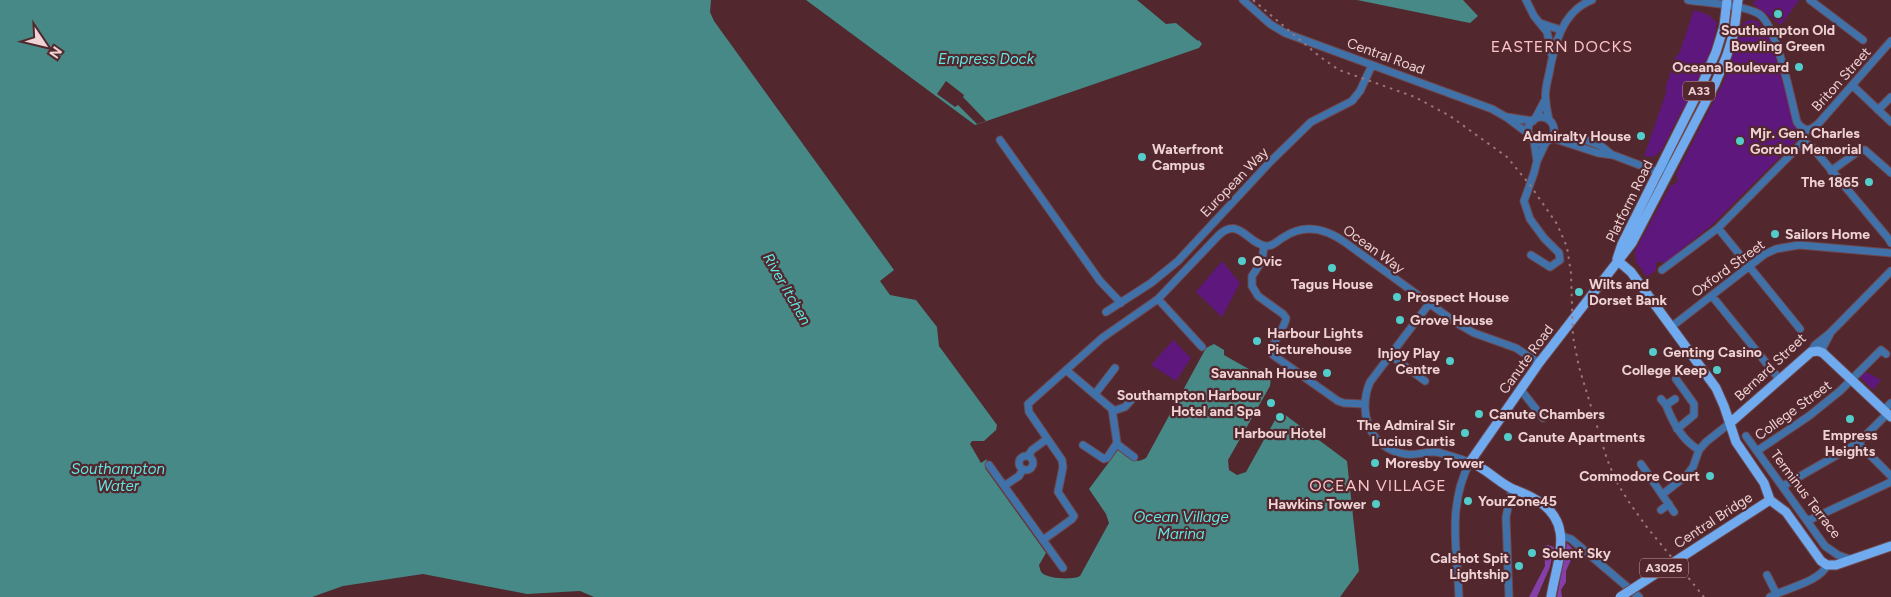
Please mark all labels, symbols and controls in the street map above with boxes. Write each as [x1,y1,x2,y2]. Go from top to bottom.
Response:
marker: Southampton Old Bowling Green [1772,8,1784,20]
north arrow [20,20,70,70]
place label: Southampton Old Bowling Green [1721,22,1835,55]
street label: Central Road [1345,35,1427,78]
district label: EASTERN DOCKS [1491,37,1633,56]
text: N [45,43,65,61]
street label: Briton Street [1808,44,1875,115]
water label: Empress Dock [938,50,1035,68]
place label: Oceana Boulevard [1672,59,1789,76]
marker: Oceana Boulevard [1793,61,1805,73]
road number: A33 [1683,82,1715,100]
place label: Mjr. Gen. Charles Gordon Memorial [1750,125,1862,158]
place label: Admiralty House [1523,128,1631,145]
marker: Admiralty House [1635,130,1647,142]
marker: Mjr. Gen. Charles Gordon Memorial [1734,135,1746,147]
place label: Waterfront Campus [1152,141,1224,174]
street label: European Way [1197,143,1272,221]
marker: Waterfront Campus [1136,151,1148,163]
street label: Platform Road [1602,157,1657,245]
place label: The 1865 [1801,174,1859,191]
marker: The 1865 [1863,176,1875,188]
street label: Ocean Way [1340,221,1408,278]
place label: Sailors Home [1785,226,1870,243]
marker: Sailors Home [1769,228,1781,240]
street label: Oxford Street [1688,236,1768,301]
water label: River Itchen [759,250,815,328]
place label: Ovic [1252,253,1282,270]
marker: Ovic [1236,255,1248,267]
marker: Tagus House [1326,262,1338,274]
place label: Tagus House [1291,276,1373,293]
place label: Wilts and Dorset Bank [1589,276,1667,309]
marker: Wilts and Dorset Bank [1573,286,1585,298]
place label: Prospect House [1407,289,1509,306]
marker: Prospect House [1391,291,1403,303]
place label: Grove House [1410,312,1493,329]
marker: Grove House [1394,314,1406,326]
street label: Canute Road [1496,321,1557,397]
place label: Harbour Lights Picturehouse [1267,325,1364,358]
street label: Bernard Street [1731,330,1810,405]
marker: Harbour Lights Picturehouse [1251,335,1263,347]
place label: Genting Casino [1663,344,1762,361]
place label: Injoy Play Centre [1377,345,1441,378]
marker: Genting Casino [1647,346,1659,358]
marker: Injoy Play Centre [1444,355,1456,367]
place label: College Keep [1622,362,1707,379]
marker: College Keep [1711,364,1723,376]
place label: Savannah House [1211,365,1317,382]
marker: Savannah House [1321,367,1333,379]
street label: College Street [1752,377,1835,444]
place label: Southampton Harbour Hotel and Spa [1117,387,1262,420]
marker: Southampton Harbour Hotel and Spa [1265,397,1277,409]
place label: Canute Chambers [1489,406,1605,423]
marker: Canute Chambers [1473,408,1485,420]
marker: Harbour Hotel [1274,411,1286,423]
marker: Empress Heights [1844,413,1856,425]
place label: The Admiral Sir Lucius Curtis [1357,417,1456,450]
place label: Harbour Hotel [1234,425,1326,442]
marker: The Admiral Sir Lucius Curtis [1459,427,1471,439]
place label: Empress Heights [1823,427,1878,460]
place label: Canute Apartments [1518,429,1645,446]
marker: Canute Apartments [1502,431,1514,443]
street label: Terminus Terrace [1767,447,1845,542]
place label: Moresby Tower [1385,455,1484,472]
marker: Moresby Tower [1369,457,1381,469]
water label: Southampton Water [71,460,165,495]
place label: Commodore Court [1579,468,1700,485]
marker: Commodore Court [1704,470,1716,482]
district label: OCEAN VILLAGE [1309,476,1447,495]
street label: Central Bridge [1671,489,1756,552]
place label: YourZone45 [1478,493,1557,510]
marker: YourZone45 [1462,495,1474,507]
place label: Hawkins Tower [1268,496,1367,513]
marker: Hawkins Tower [1370,498,1382,510]
water label: Ocean Village Marina [1133,508,1229,543]
place label: Solent Sky [1542,545,1612,562]
marker: Solent Sky [1526,547,1538,559]
place label: Calshot Spit Lightship [1430,550,1509,583]
road number: A3025 [1640,558,1688,578]
marker: Calshot Spit Lightship [1513,560,1525,572]

